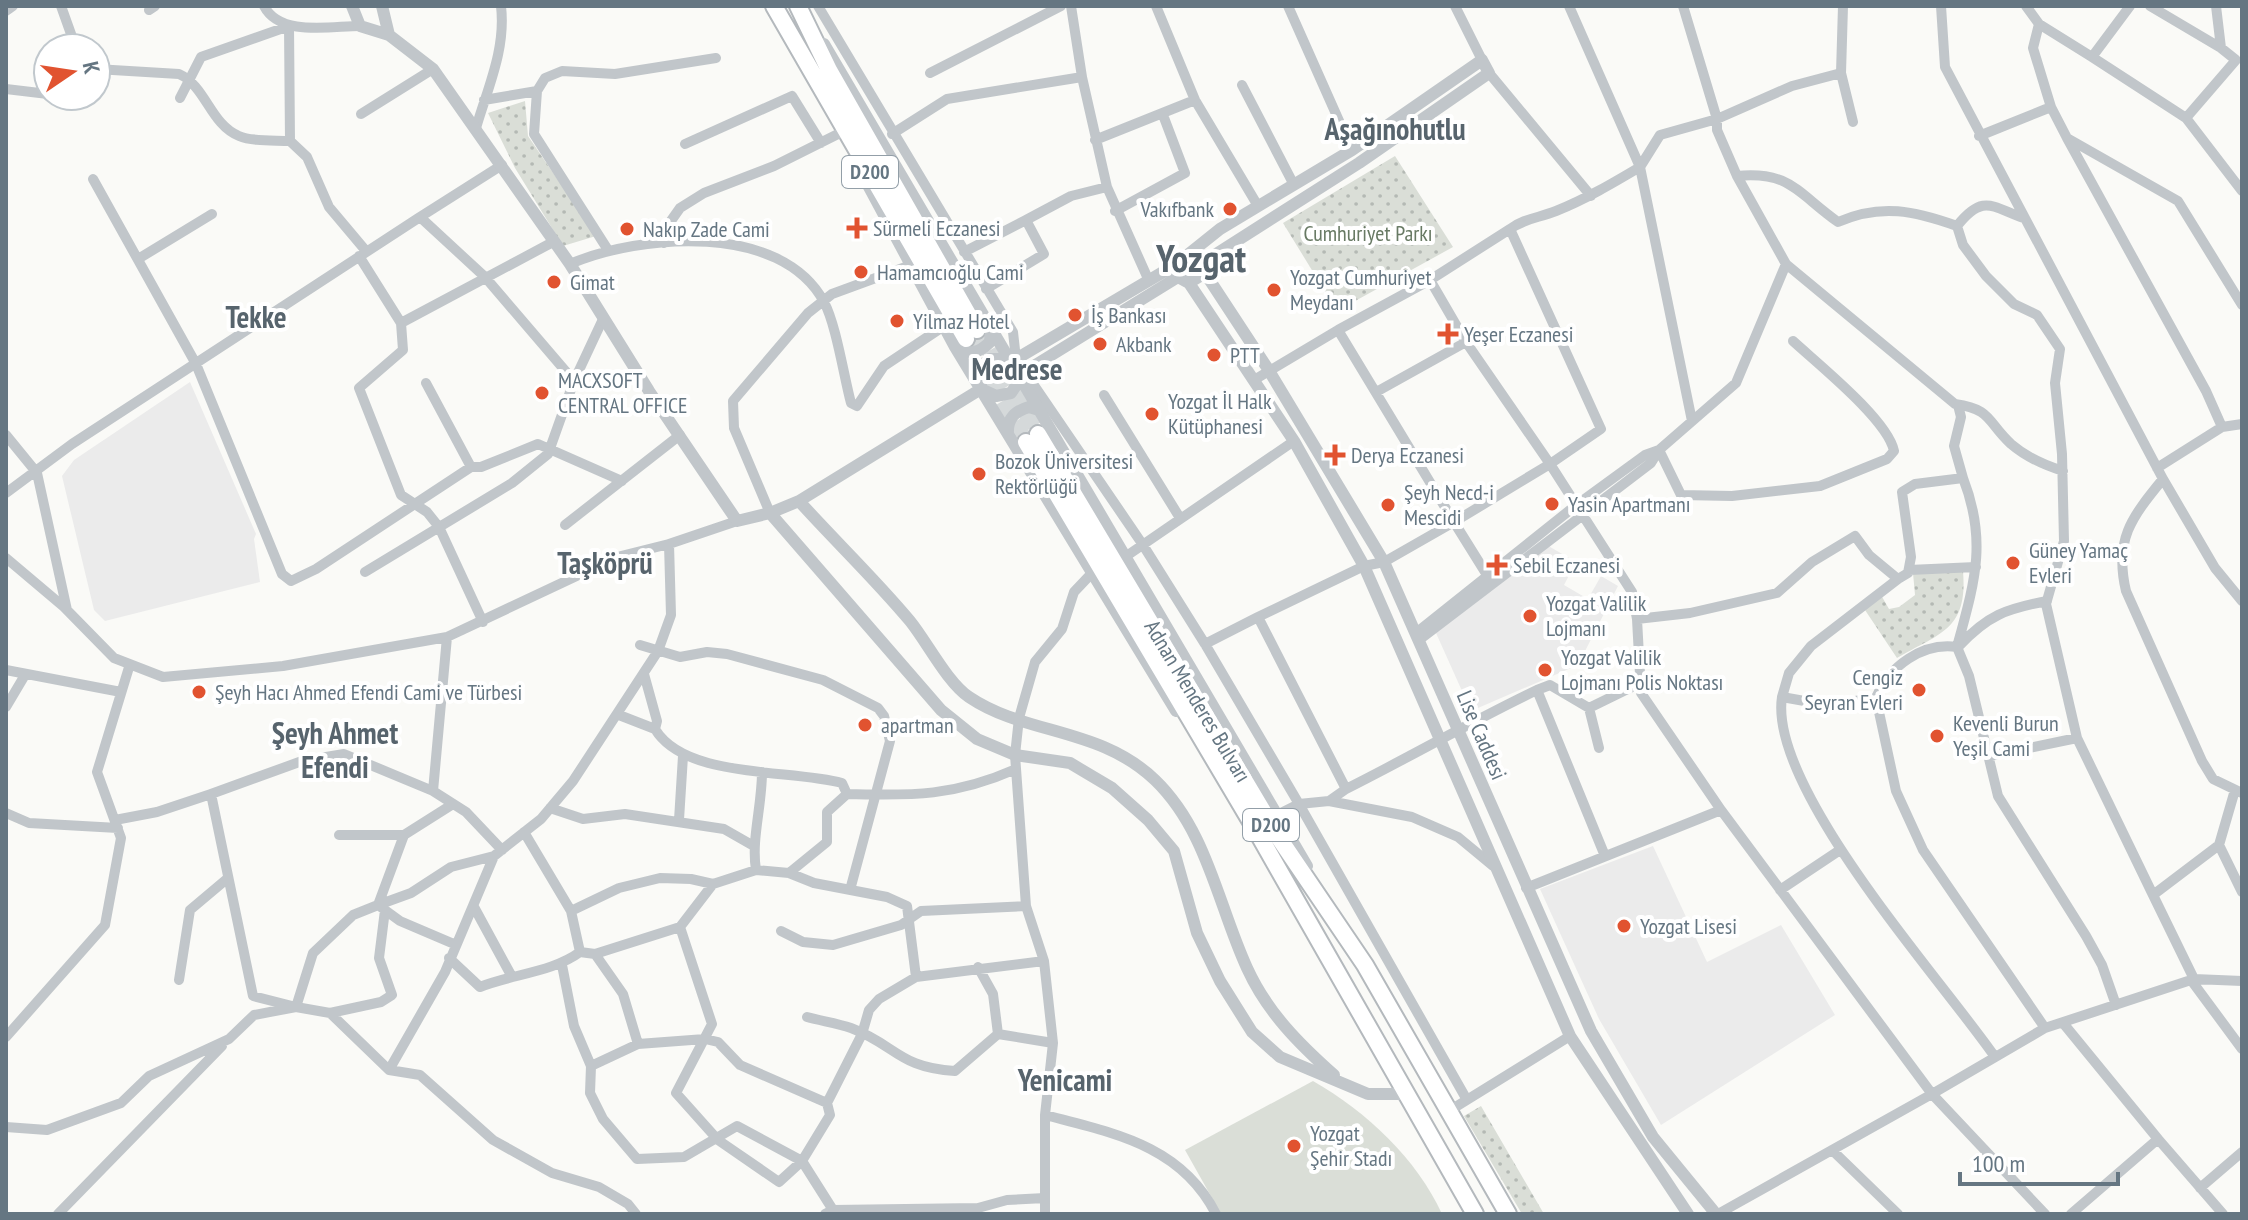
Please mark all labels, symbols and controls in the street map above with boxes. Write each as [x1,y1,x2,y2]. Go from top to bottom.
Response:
north arrow [32,32,112,112]
text: K [77,59,107,77]
district label: Aşağınohutlu [1323,109,1466,148]
road number: D200 [842,156,898,188]
place label: Vakıfbank [1139,195,1214,223]
marker: Vakıfbank [1221,200,1239,218]
place label: Sürmeli Eczanesi [873,214,1001,242]
place label: Nakıp Zade Cami [643,215,770,243]
marker: Sürmeli Eczanesi [848,219,866,237]
park label: Cumhuriyet Parkı [1303,219,1433,247]
marker: Nakıp Zade Cami [618,220,636,238]
district label: Yozgat [1155,233,1246,282]
place label: Hamamcıoğlu Cami [877,258,1024,286]
marker: Hamamcıoğlu Cami [852,263,870,281]
place label: Yozgat Cumhuriyet Meydanı [1290,263,1431,316]
place label: Gimat [570,268,615,296]
marker: Gimat [545,273,563,291]
marker: Yozgat Cumhuriyet Meydanı [1265,281,1283,299]
district label: Tekke [225,297,287,336]
place label: İş Bankası [1091,301,1167,329]
marker: İş Bankası [1066,306,1084,324]
place label: Yilmaz Hotel [913,307,1010,335]
marker: Yilmaz Hotel [888,312,906,330]
place label: Yeşer Eczanesi [1464,320,1573,348]
marker: Yeşer Eczanesi [1439,325,1457,343]
place label: Akbank [1116,330,1172,358]
marker: Akbank [1091,335,1109,353]
place label: PTT [1230,341,1260,369]
marker: PTT [1205,346,1223,364]
district label: Medrese [971,349,1063,388]
place label: MACXSOFT CENTRAL OFFICE [558,366,688,419]
marker: MACXSOFT CENTRAL OFFICE [533,384,551,402]
place label: Yozgat İl Halk Kütüphanesi [1168,387,1272,440]
marker: Yozgat İl Halk Kütüphanesi [1143,405,1161,423]
place label: Derya Eczanesi [1351,441,1464,469]
marker: Derya Eczanesi [1326,446,1344,464]
place label: Bozok Üniversitesi Rektörlüğü [995,447,1133,500]
marker: Bozok Üniversitesi Rektörlüğü [970,465,988,483]
place label: Şeyh Necd-i Mescidi [1404,478,1494,531]
place label: Yasin Apartmanı [1568,490,1690,518]
marker: Yasin Apartmanı [1543,495,1561,513]
marker: Şeyh Necd-i Mescidi [1379,496,1397,514]
place label: Güney Yamaç Evleri [2029,536,2128,589]
district label: Taşköprü [557,543,653,582]
place label: Sebil Eczanesi [1513,551,1620,579]
marker: Güney Yamaç Evleri [2004,554,2022,572]
marker: Sebil Eczanesi [1488,556,1506,574]
place label: Yozgat Valilik Lojmanı [1546,589,1647,642]
marker: Yozgat Valilik Lojmanı [1521,607,1539,625]
street label: Adnan Menderes Bulvarı [1138,615,1258,787]
place label: Yozgat Valilik Lojmanı Polis Noktası [1561,643,1723,696]
marker: Yozgat Valilik Lojmanı Polis Noktası [1536,661,1554,679]
place label: Cengiz Seyran Evleri [1804,663,1903,716]
place label: Şeyh Hacı Ahmed Efendi Cami ve Türbesi [215,678,522,706]
marker: Cengiz Seyran Evleri [1910,681,1928,699]
marker: Şeyh Hacı Ahmed Efendi Cami ve Türbesi [190,683,208,701]
street label: Lise Caddesi [1451,686,1513,784]
place label: Kevenli Burun Yeşil Cami [1953,709,2059,762]
place label: apartman [881,711,954,739]
district label: Şeyh Ahmet Efendi [272,713,398,786]
marker: apartman [856,716,874,734]
marker: Kevenli Burun Yeşil Cami [1928,727,1946,745]
road number: D200 [1243,809,1299,841]
place label: Yozgat Lisesi [1640,912,1737,940]
marker: Yozgat Lisesi [1615,917,1633,935]
district label: Yenicami [1017,1060,1112,1099]
place label: Yozgat Şehir Stadı [1310,1119,1392,1172]
scale bar [1960,1136,2118,1186]
marker: Yozgat Şehir Stadı [1285,1137,1303,1155]
text: 100 m [1972,1148,2025,1179]

